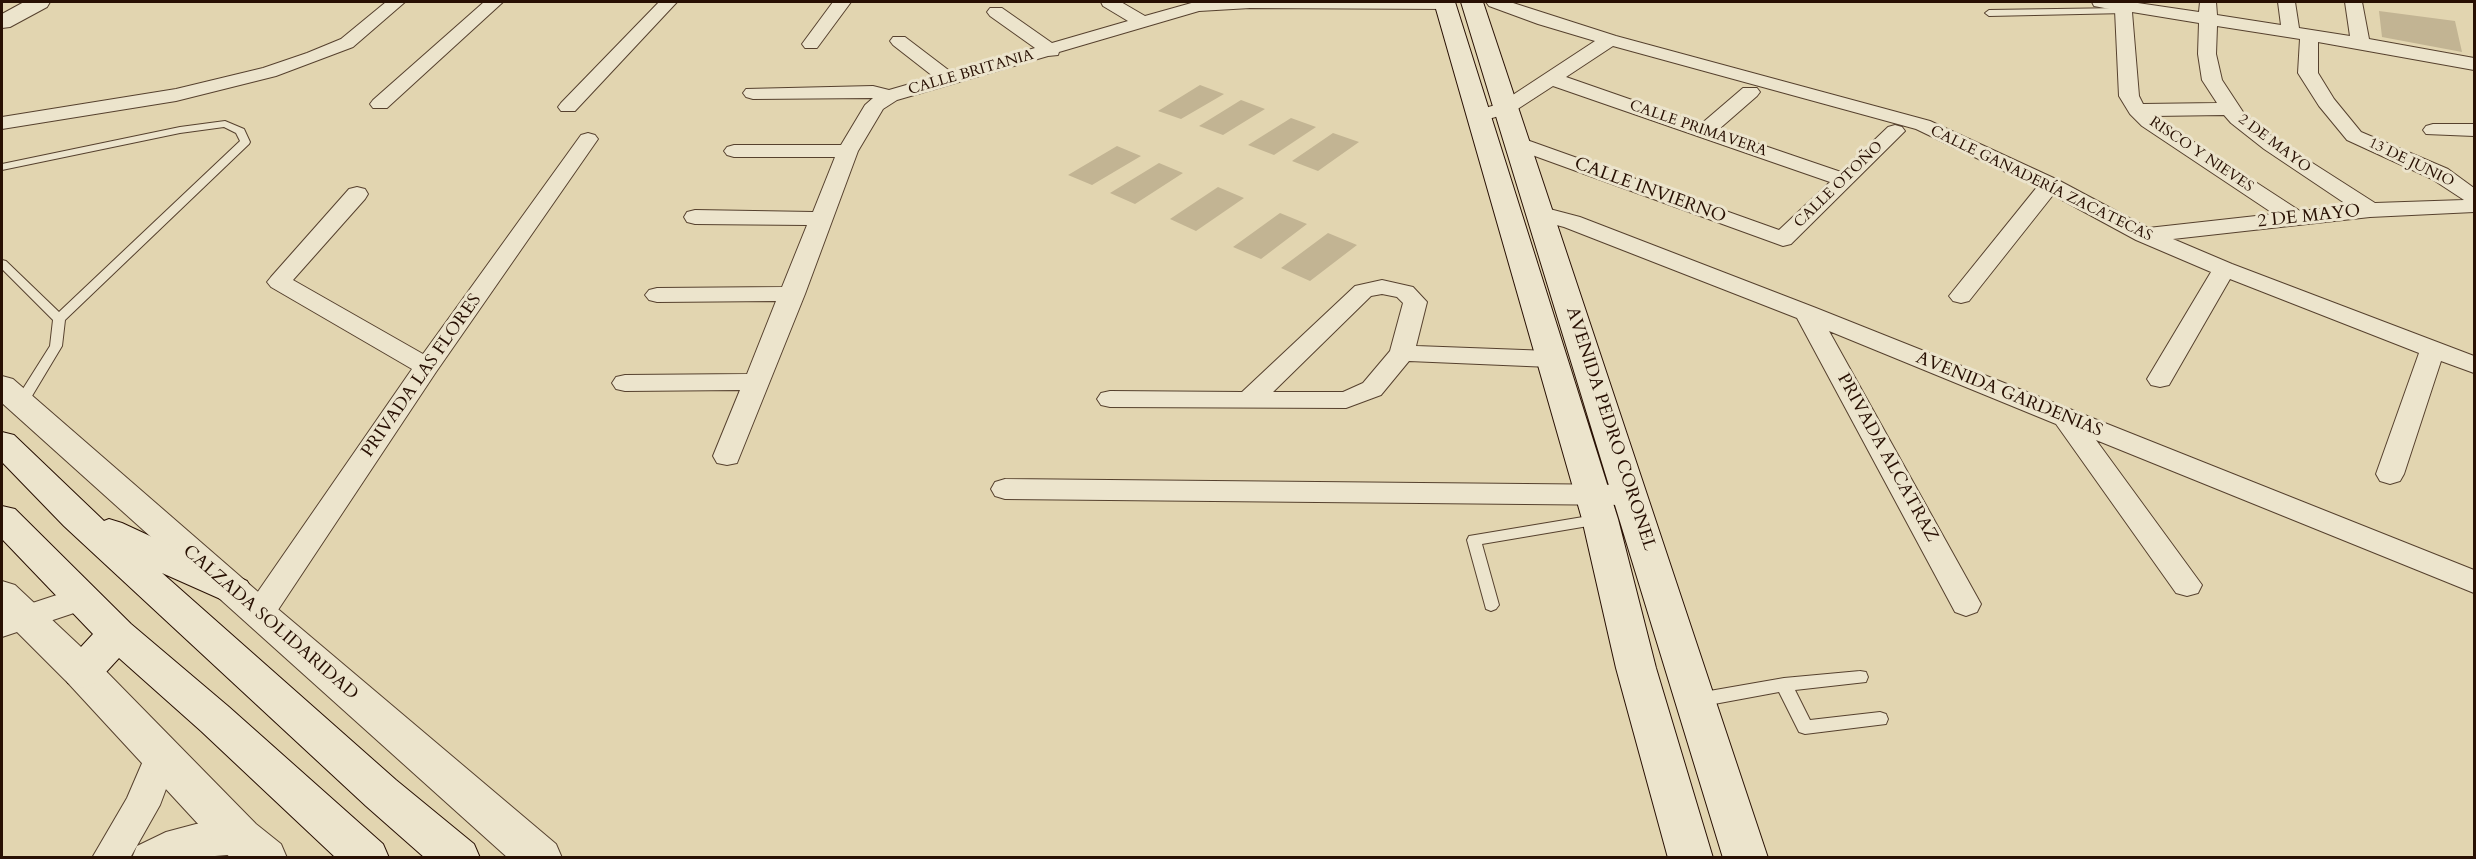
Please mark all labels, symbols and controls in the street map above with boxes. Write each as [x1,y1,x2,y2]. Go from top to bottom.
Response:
street label: CALLE BRITANIA [906,46,1036,100]
street label: CALLE PRIMAVERA [1627,97,1769,161]
street label: 2 DE MAYO [2234,111,2314,177]
street label: RISCO Y NIEVES [2146,114,2256,196]
street label: CALLE GANADERÍA ZACATECAS [1927,122,2155,246]
street label: 13 DE JUNIO [2365,135,2457,191]
street label: CALLE OTOÑO [1791,138,1887,232]
street label: CALLE INVIERNO [1571,154,1729,228]
street label: 2 DE MAYO [2256,201,2362,233]
street label: PRIVADA LAS FLORES [357,290,487,462]
street label: AVENIDA PEDRO CORONEL [1560,304,1660,554]
street label: AVENIDA GARDENIAS [1912,348,2106,442]
street label: PRIVADA ALCATRAZ [1832,370,1942,546]
street label: CALZADA SOLIDARIDAD [178,541,362,705]

